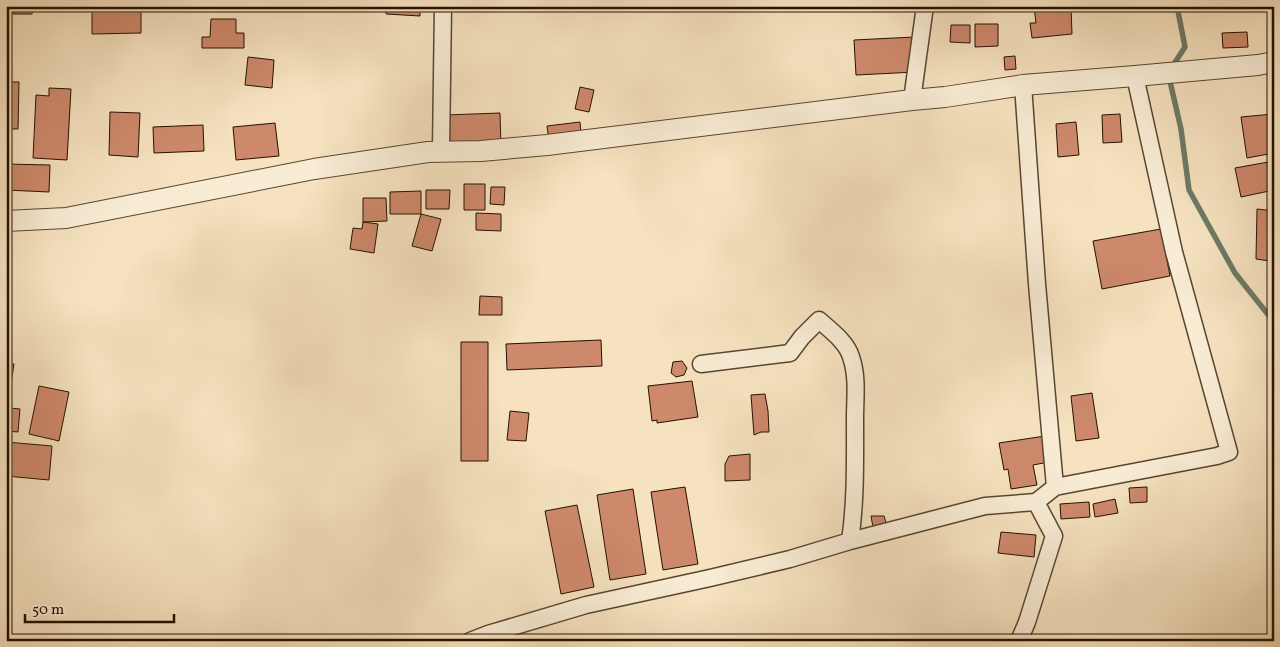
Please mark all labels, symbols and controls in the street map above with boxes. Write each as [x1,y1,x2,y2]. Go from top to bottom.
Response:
scale bar [25,592,174,624]
text: 50 m [32,600,64,621]

